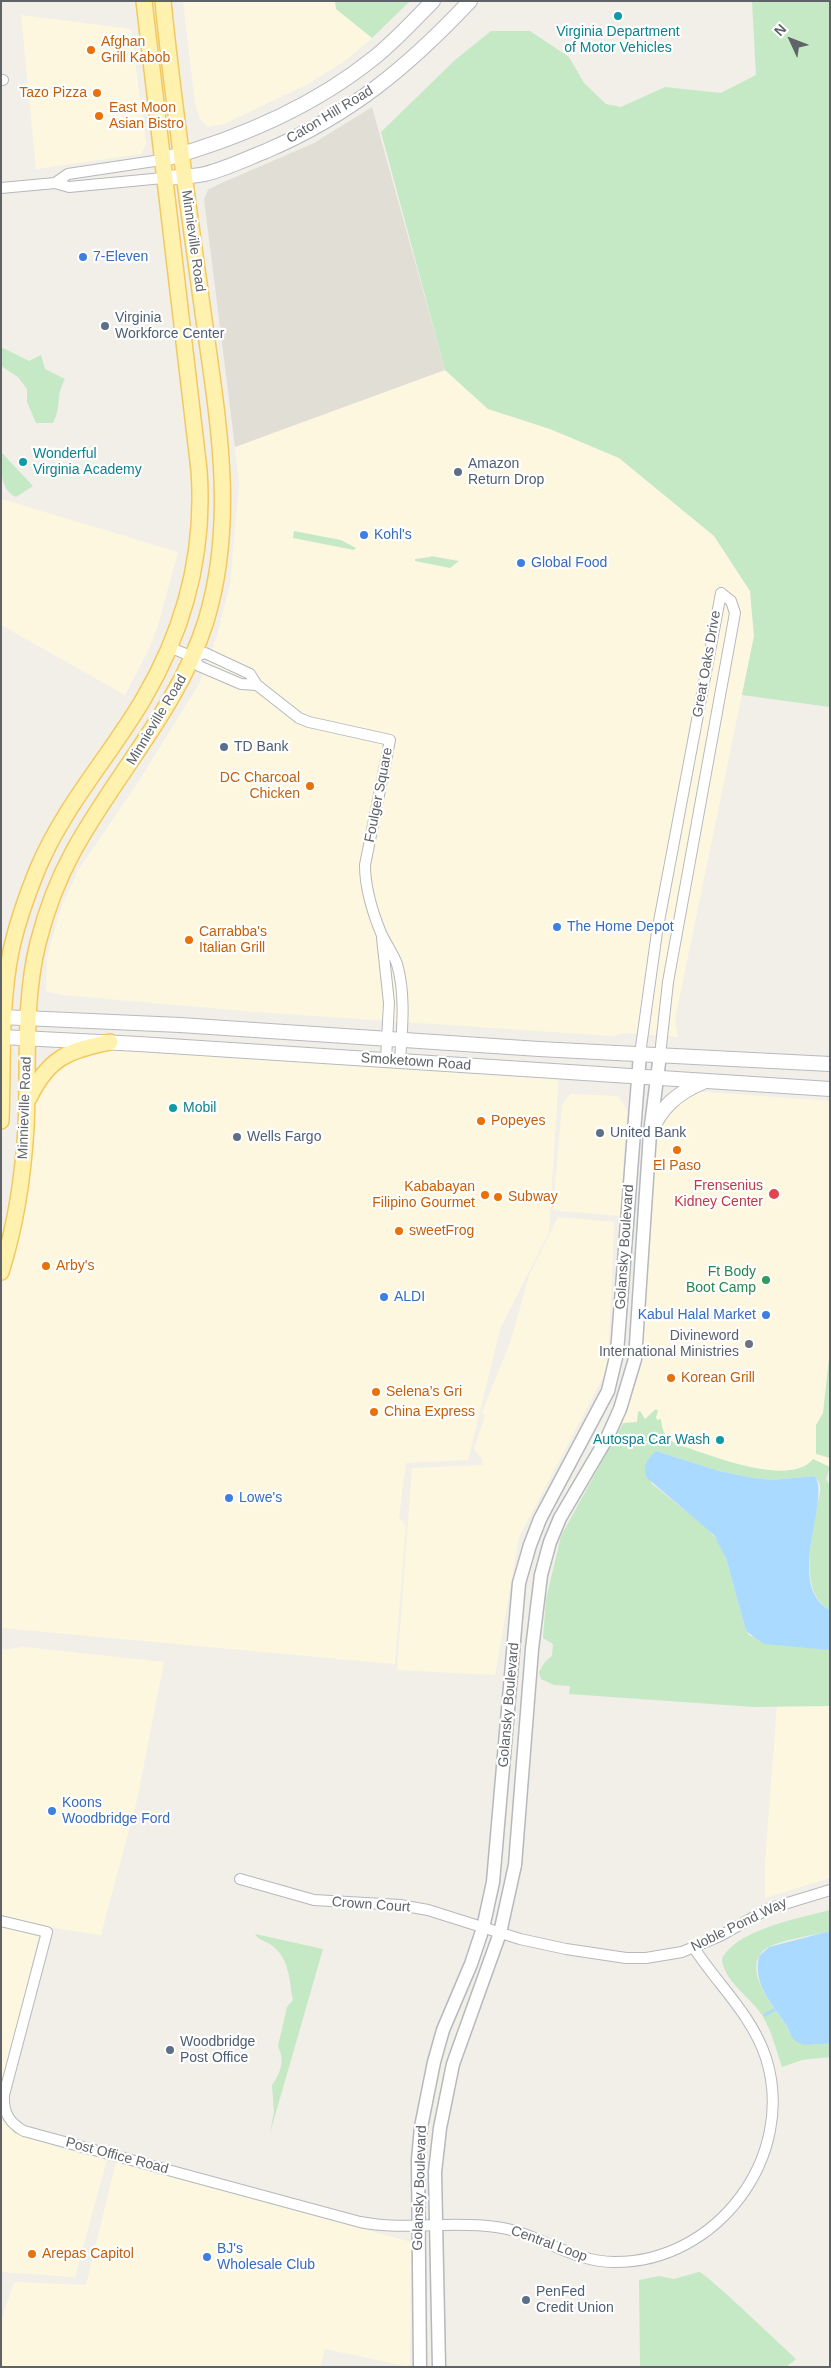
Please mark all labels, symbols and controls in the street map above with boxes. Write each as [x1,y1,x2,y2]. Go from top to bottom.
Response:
marker: Virginia Department of Motor Vehicles [612,10,624,22]
north arrow [766,15,816,65]
text: N [771,21,789,39]
place label: Virginia Department of Motor Vehicles [556,24,680,56]
place label: Afghan Grill Kabob [101,34,170,66]
marker: Afghan Grill Kabob [85,44,97,56]
street label: Caton Hill Road [284,83,376,147]
place label: Tazo Pizza [19,85,87,101]
marker: Tazo Pizza [91,87,103,99]
place label: East Moon Asian Bistro [109,100,184,132]
marker: East Moon Asian Bistro [93,110,105,122]
street label: Minnieville Road [178,189,208,293]
place label: 7-Eleven [93,249,148,265]
marker: 7-Eleven [77,251,89,263]
place label: Virginia Workforce Center [115,310,224,342]
marker: Virginia Workforce Center [99,320,111,332]
place label: Wonderful Virginia Academy [33,446,142,478]
marker: Wonderful Virginia Academy [17,456,29,468]
place label: Amazon Return Drop [468,456,544,488]
marker: Amazon Return Drop [452,466,464,478]
place label: Kohl's [374,527,412,543]
marker: Kohl's [358,529,370,541]
place label: Global Food [531,555,607,571]
marker: Global Food [515,557,527,569]
street label: Great Oaks Drive [689,609,725,719]
street label: Minnieville Road [123,672,191,768]
place label: TD Bank [234,739,288,755]
marker: TD Bank [218,741,230,753]
street label: Foulger Square [362,746,396,844]
place label: DC Charcoal Chicken [220,770,300,802]
marker: DC Charcoal Chicken [304,780,316,792]
place label: The Home Depot [567,919,674,935]
marker: The Home Depot [551,921,563,933]
place label: Carrabba's Italian Grill [199,924,267,956]
marker: Carrabba's Italian Grill [183,934,195,946]
street label: Smoketown Road [360,1050,472,1074]
street label: Minnieville Road [15,1056,35,1160]
place label: Mobil [183,1100,216,1116]
marker: Mobil [167,1102,179,1114]
place label: Popeyes [491,1113,545,1129]
marker: Popeyes [475,1115,487,1127]
place label: United Bank [610,1125,686,1141]
marker: United Bank [594,1127,606,1139]
place label: Wells Fargo [247,1129,321,1145]
marker: Wells Fargo [231,1131,243,1143]
marker: El Paso [671,1144,683,1156]
place label: El Paso [653,1158,701,1174]
place label: Frensenius Kidney Center [674,1178,763,1210]
place label: Kababayan Filipino Gourmet [372,1179,475,1212]
street label: Golansky Boulevard [612,1184,638,1310]
marker: Frensenius Kidney Center [767,1187,781,1201]
marker: Kababayan Filipino Gourmet [479,1189,491,1201]
place label: Subway [508,1189,558,1205]
marker: Subway [492,1191,504,1203]
place label: sweetFrog [409,1223,474,1239]
marker: sweetFrog [393,1225,405,1237]
place label: Arby's [56,1258,94,1274]
marker: Arby's [40,1260,52,1272]
place label: Ft Body Boot Camp [686,1264,756,1296]
marker: Ft Body Boot Camp [760,1274,772,1286]
place label: ALDI [394,1289,425,1305]
marker: ALDI [378,1291,390,1303]
place label: Kabul Halal Market [638,1307,756,1323]
marker: Kabul Halal Market [760,1309,772,1321]
place label: Divineword International Ministries [599,1328,739,1360]
marker: Divineword International Ministries [743,1338,755,1350]
place label: Korean Grill [681,1370,755,1386]
marker: Korean Grill [665,1372,677,1384]
place label: Selena’s Gri [386,1384,462,1400]
marker: Selena’s Gri [370,1386,382,1398]
place label: China Express [384,1404,475,1420]
marker: China Express [368,1406,380,1418]
place label: Autospa Car Wash [593,1432,710,1448]
marker: Autospa Car Wash [714,1434,726,1446]
place label: Lowe's [239,1490,282,1506]
marker: Lowe's [223,1492,235,1504]
street label: Golansky Boulevard [495,1642,523,1768]
place label: Koons Woodbridge Ford [62,1795,170,1828]
marker: Koons Woodbridge Ford [46,1805,58,1817]
street label: Crown Court [331,1894,411,1916]
street label: Noble Pond Way [688,1895,790,1955]
place label: Woodbridge Post Office [180,2034,255,2066]
marker: Woodbridge Post Office [164,2044,176,2056]
street label: Golansky Boulevard [409,2125,431,2251]
street label: Post Office Road [64,2134,170,2178]
street label: Central Loop [508,2222,590,2266]
place label: BJ's Wholesale Club [217,2241,315,2274]
place label: Arepas Capitol [42,2246,134,2262]
marker: Arepas Capitol [26,2248,38,2260]
marker: BJ's Wholesale Club [201,2251,213,2263]
place label: PenFed Credit Union [536,2284,614,2316]
marker: PenFed Credit Union [520,2294,532,2306]

